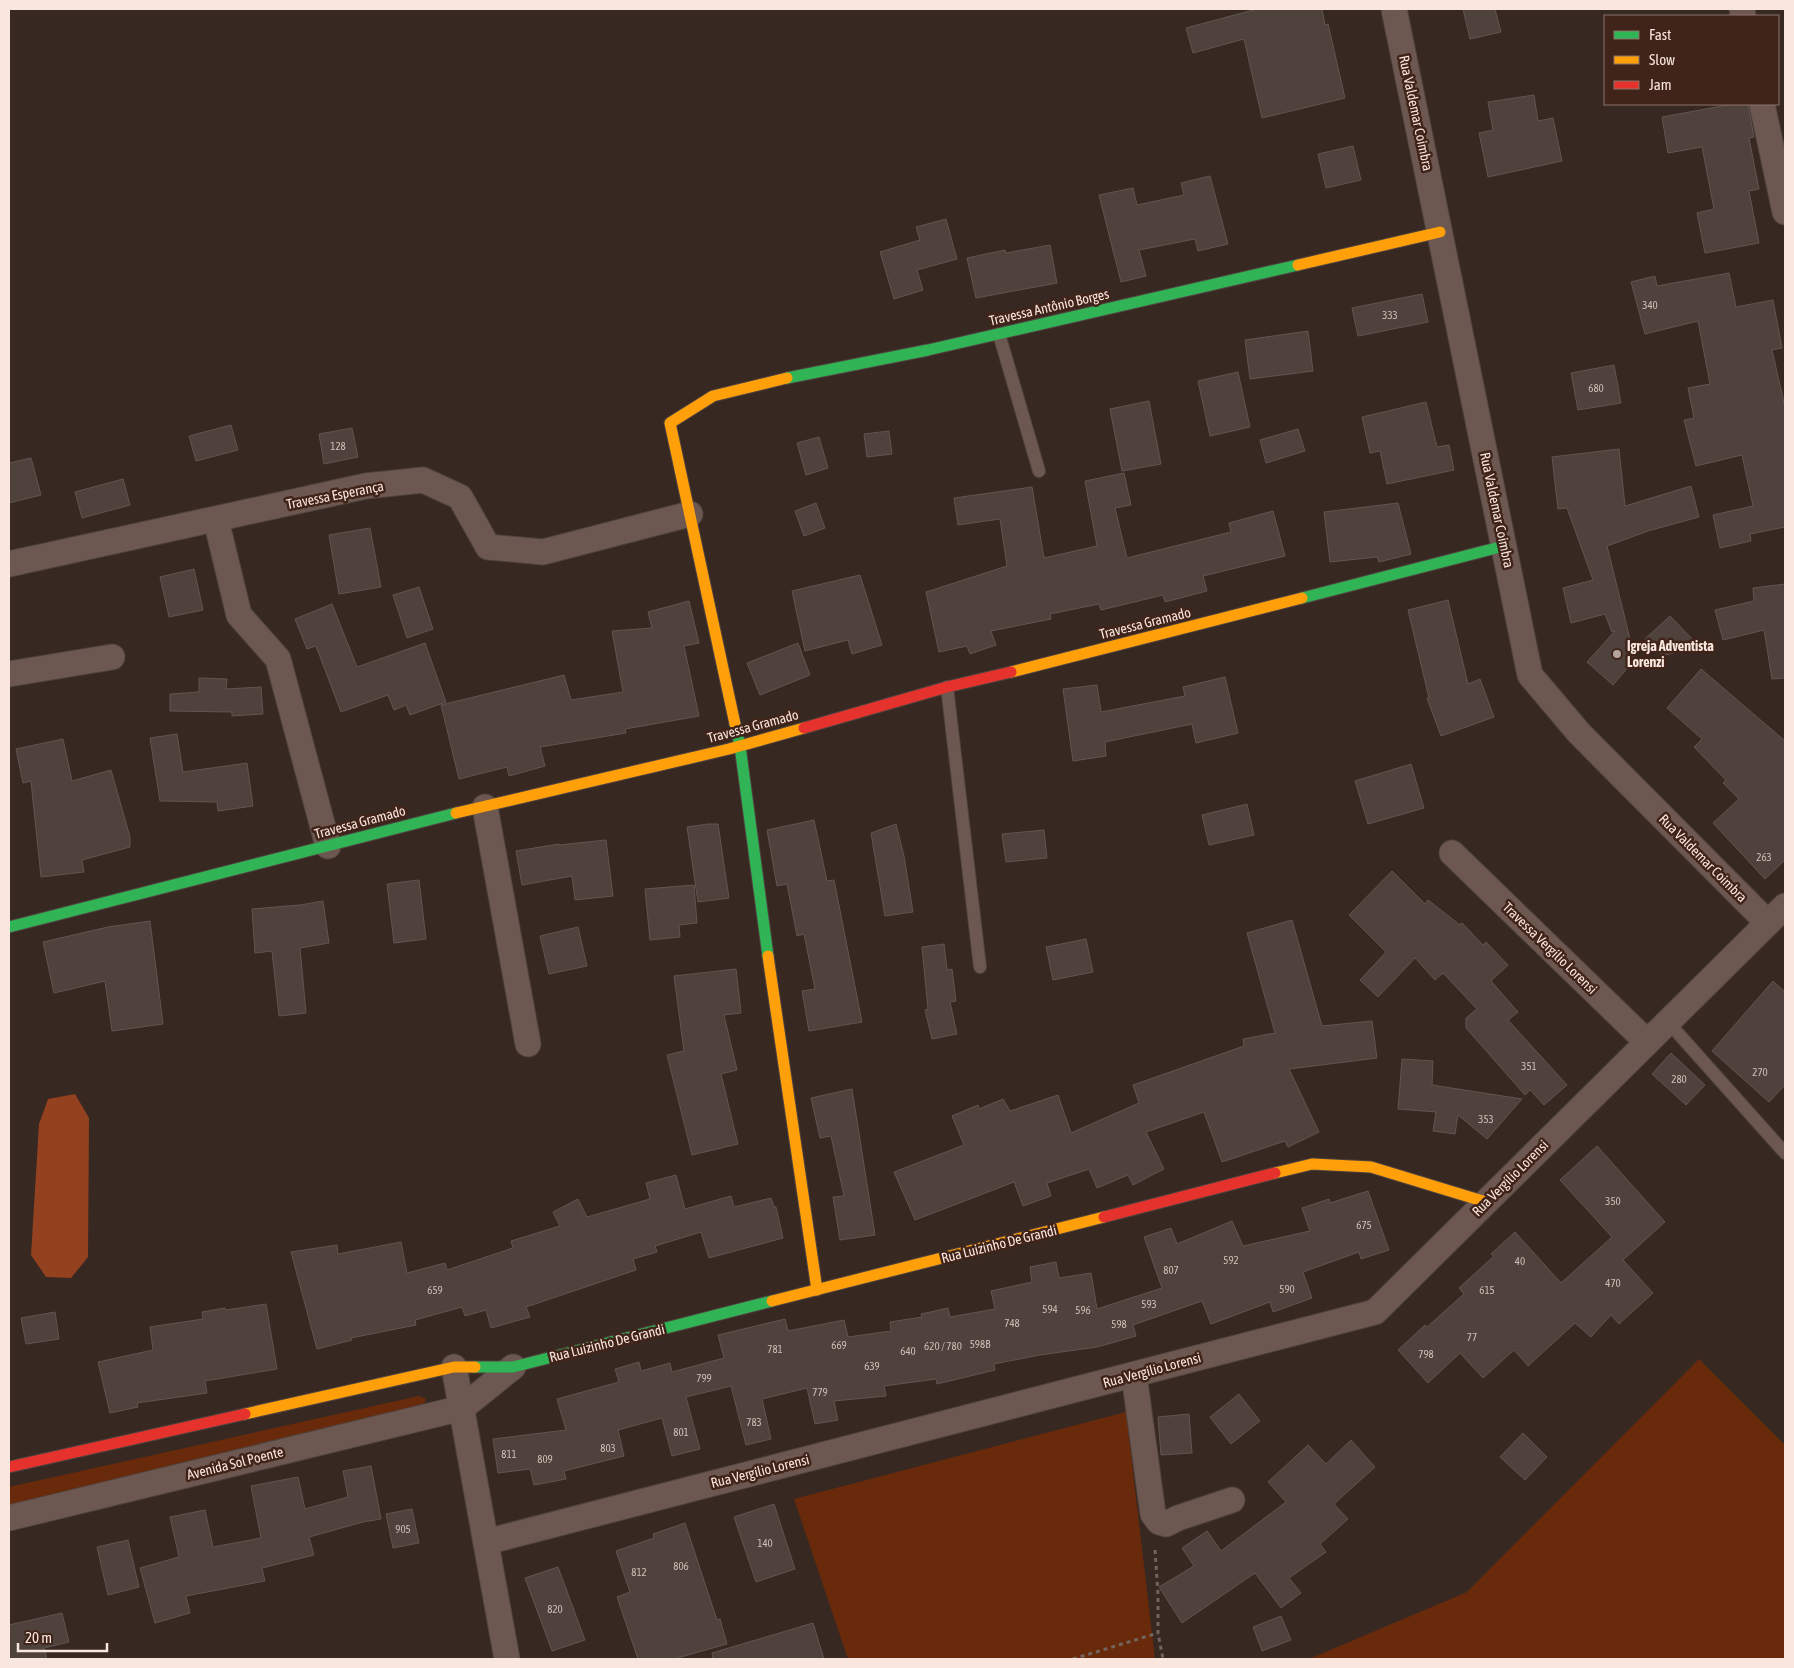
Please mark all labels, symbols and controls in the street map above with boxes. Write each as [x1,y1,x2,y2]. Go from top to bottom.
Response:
legend [1604,15,1779,105]
text: Fast [1649,26,1671,43]
text: Slow [1649,51,1675,68]
street label: Rua Valdemar Coimbra [1396,54,1436,172]
text: Jam [1649,76,1672,93]
street label: Travessa Antônio Borges [987,285,1111,329]
house number: 340 [1642,299,1658,311]
house number: 333 [1382,309,1398,321]
house number: 680 [1588,382,1604,394]
house number: 128 [330,440,346,452]
street label: Rua Valdemar Coimbra [1477,451,1517,569]
street label: Travessa Esperança [285,478,385,512]
street label: Travessa Gramado [1098,604,1192,642]
place label: Igreja Adventista Lorenzi [1627,638,1714,670]
marker: Igreja Adventista Lorenzi [1611,648,1623,660]
street label: Travessa Gramado [706,706,800,746]
street label: Travessa Gramado [313,802,407,842]
street label: Rua Valdemar Coimbra [1656,811,1750,905]
house number: 263 [1756,851,1772,863]
street label: Travessa Vergílio Lorensi [1500,899,1600,997]
house number: 351 [1521,1060,1537,1072]
house number: 270 [1752,1066,1768,1078]
house number: 280 [1671,1073,1687,1085]
house number: 353 [1478,1113,1494,1125]
street label: Rua Vergílio Lorensi [1469,1137,1551,1219]
house number: 350 [1605,1195,1621,1207]
house number: 675 [1356,1219,1372,1231]
street label: Rua Luizinho De Grandi [940,1222,1058,1266]
house number: 592 [1223,1254,1239,1266]
house number: 40 [1515,1255,1525,1267]
house number: 807 [1163,1264,1179,1276]
house number: 470 [1605,1277,1621,1289]
house number: 590 [1279,1283,1295,1295]
house number: 659 [427,1284,443,1296]
house number: 615 [1479,1284,1495,1296]
house number: 593 [1141,1298,1157,1310]
house number: 594 [1042,1303,1058,1315]
house number: 596 [1075,1304,1091,1316]
house number: 748 [1004,1317,1020,1329]
house number: 598 [1111,1318,1127,1330]
street label: Rua Luizinho De Grandi [548,1321,666,1365]
house number: 77 [1467,1331,1477,1343]
house number: 598B [970,1338,991,1350]
house number: 669 [831,1339,847,1351]
house number: 620 / 780 [924,1340,962,1352]
house number: 781 [767,1343,783,1355]
house number: 640 [900,1345,916,1357]
house number: 798 [1418,1348,1434,1360]
street label: Rua Vergílio Lorensi [1101,1349,1203,1391]
house number: 639 [864,1360,880,1372]
house number: 799 [696,1372,712,1384]
house number: 779 [812,1386,828,1398]
house number: 783 [746,1416,762,1428]
house number: 801 [673,1426,689,1438]
house number: 803 [600,1442,616,1454]
street label: Avenida Sol Poente [185,1443,285,1483]
house number: 811 [501,1448,517,1460]
street label: Rua Vergílio Lorensi [709,1451,811,1491]
house number: 809 [537,1453,553,1465]
house number: 905 [395,1523,411,1535]
house number: 140 [757,1537,773,1549]
house number: 806 [673,1560,689,1572]
house number: 812 [631,1566,647,1578]
house number: 820 [547,1603,563,1615]
scale bar [18,1620,106,1652]
text: 20 m [25,1629,52,1646]

